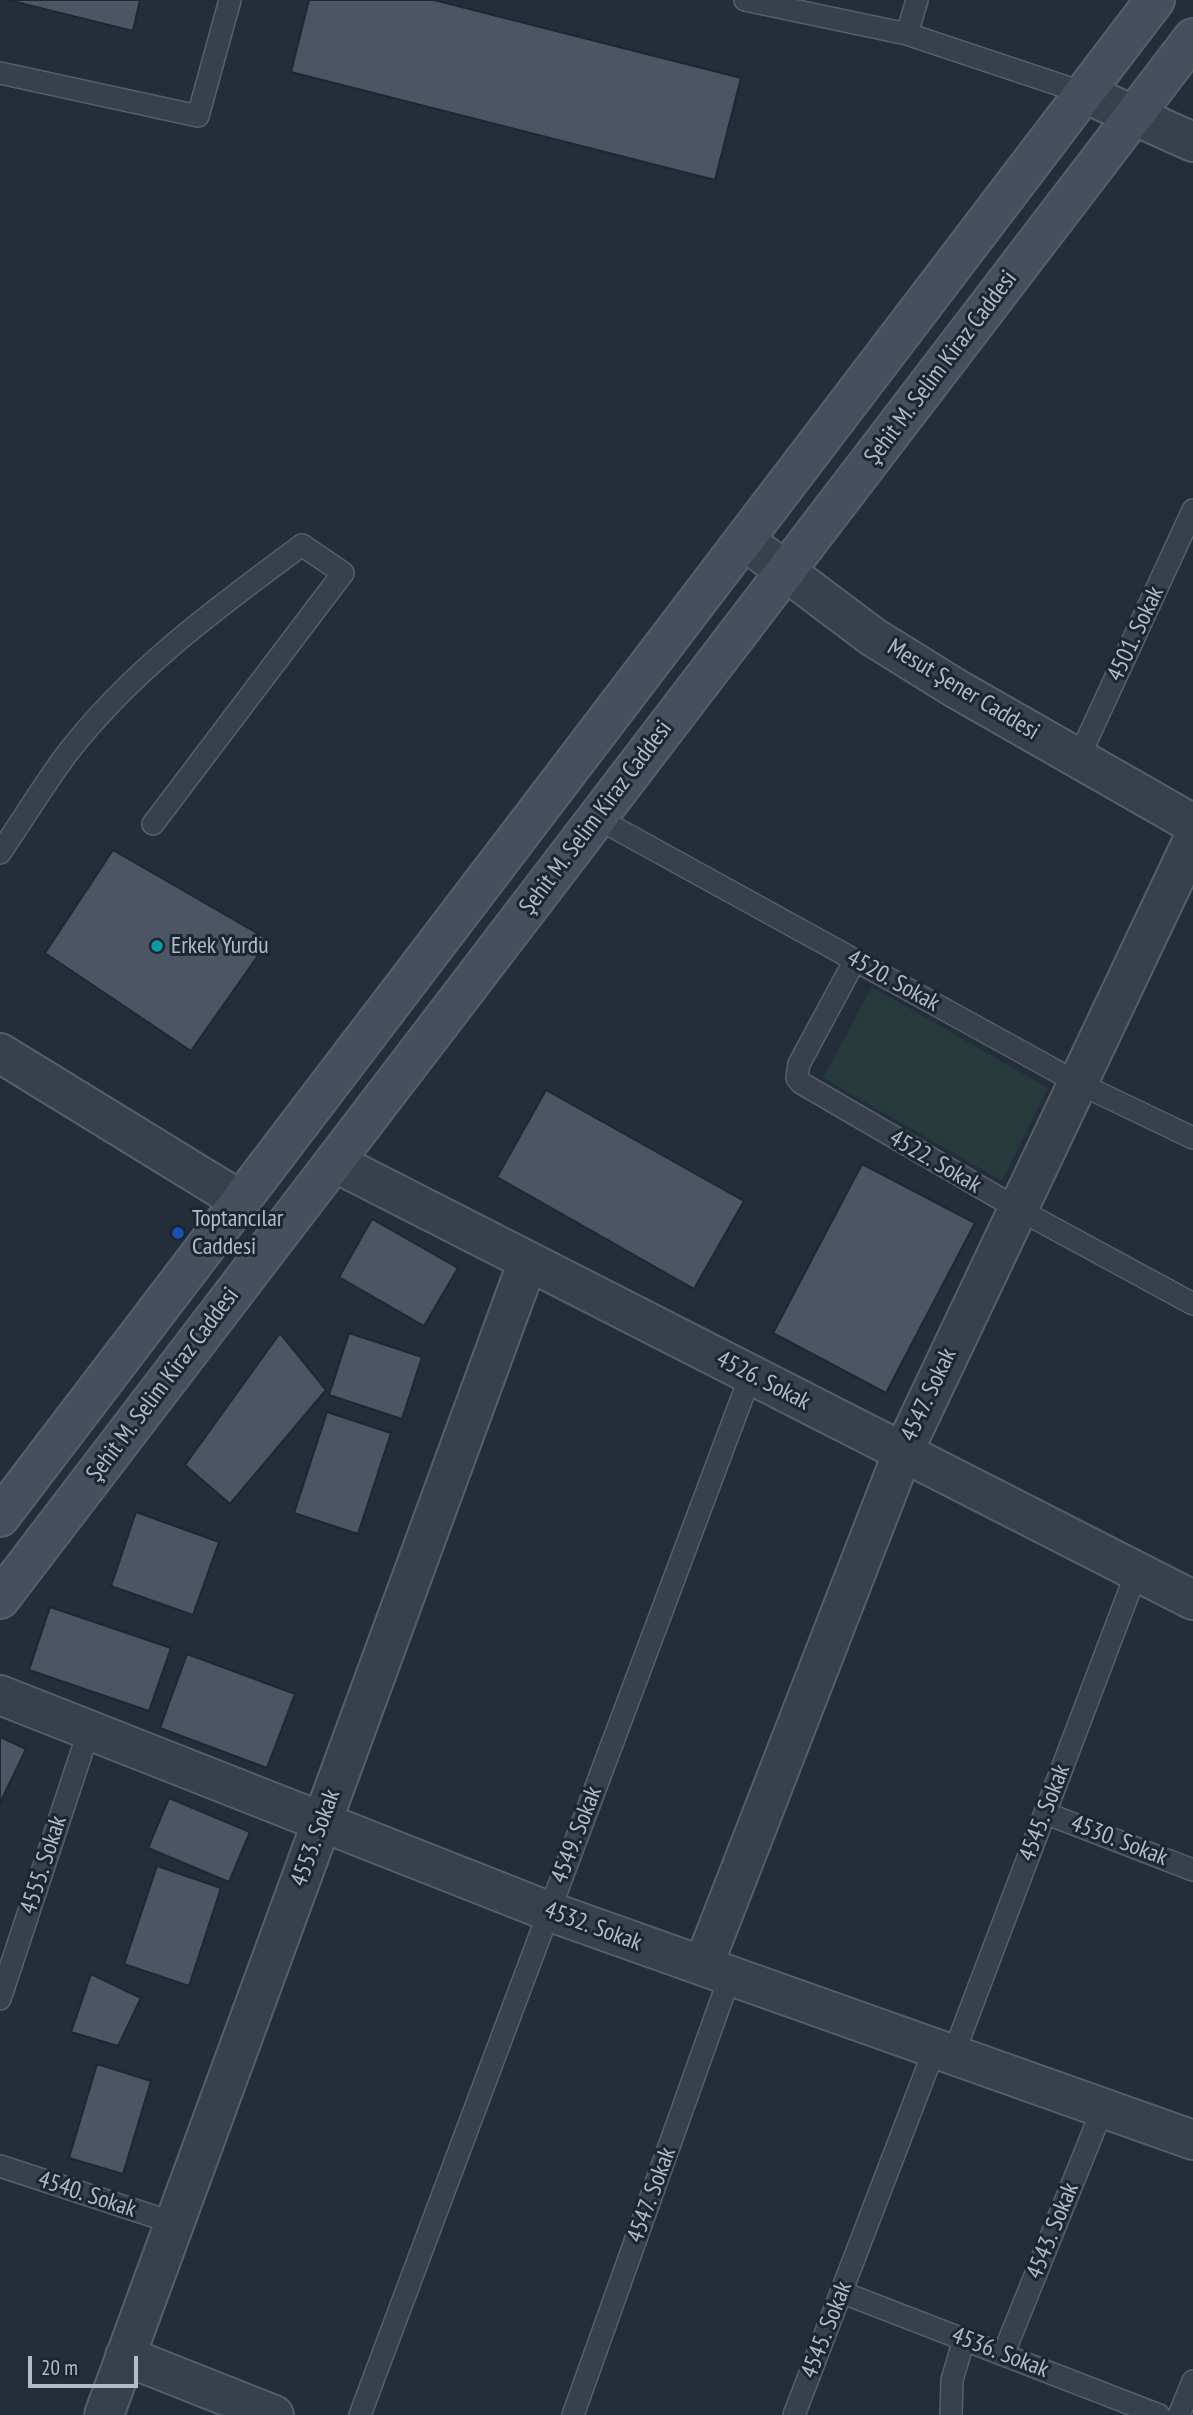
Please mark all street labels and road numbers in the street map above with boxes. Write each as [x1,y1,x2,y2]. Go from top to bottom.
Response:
street label: Şehit M. Selim Kiraz Caddesi [859,265,1023,471]
street label: 4501. Sokak [1102,582,1170,686]
street label: Mesut Şener Caddesi [882,633,1044,747]
street label: Şehit M. Selim Kiraz Caddesi [514,715,678,921]
street label: 4520. Sokak [842,944,944,1018]
street label: 4522. Sokak [884,1124,986,1200]
street label: Şehit M. Selim Kiraz Caddesi [81,1282,245,1488]
street label: 4547. Sokak [895,1344,963,1446]
street label: 4526. Sokak [711,1345,815,1417]
street label: 4545. Sokak [1013,1760,1077,1866]
street label: 4549. Sokak [545,1782,609,1888]
street label: 4553. Sokak [285,1785,347,1891]
street label: 4530. Sokak [1066,1809,1172,1873]
street label: 4555. Sokak [15,1812,73,1918]
street label: 4532. Sokak [540,1896,646,1958]
street label: 4547. Sokak [621,2143,683,2247]
street label: 4540. Sokak [34,2166,140,2224]
street label: 4543. Sokak [1021,2179,1085,2283]
street label: 4545. Sokak [795,2277,859,2383]
street label: 4536. Sokak [947,2321,1053,2385]

